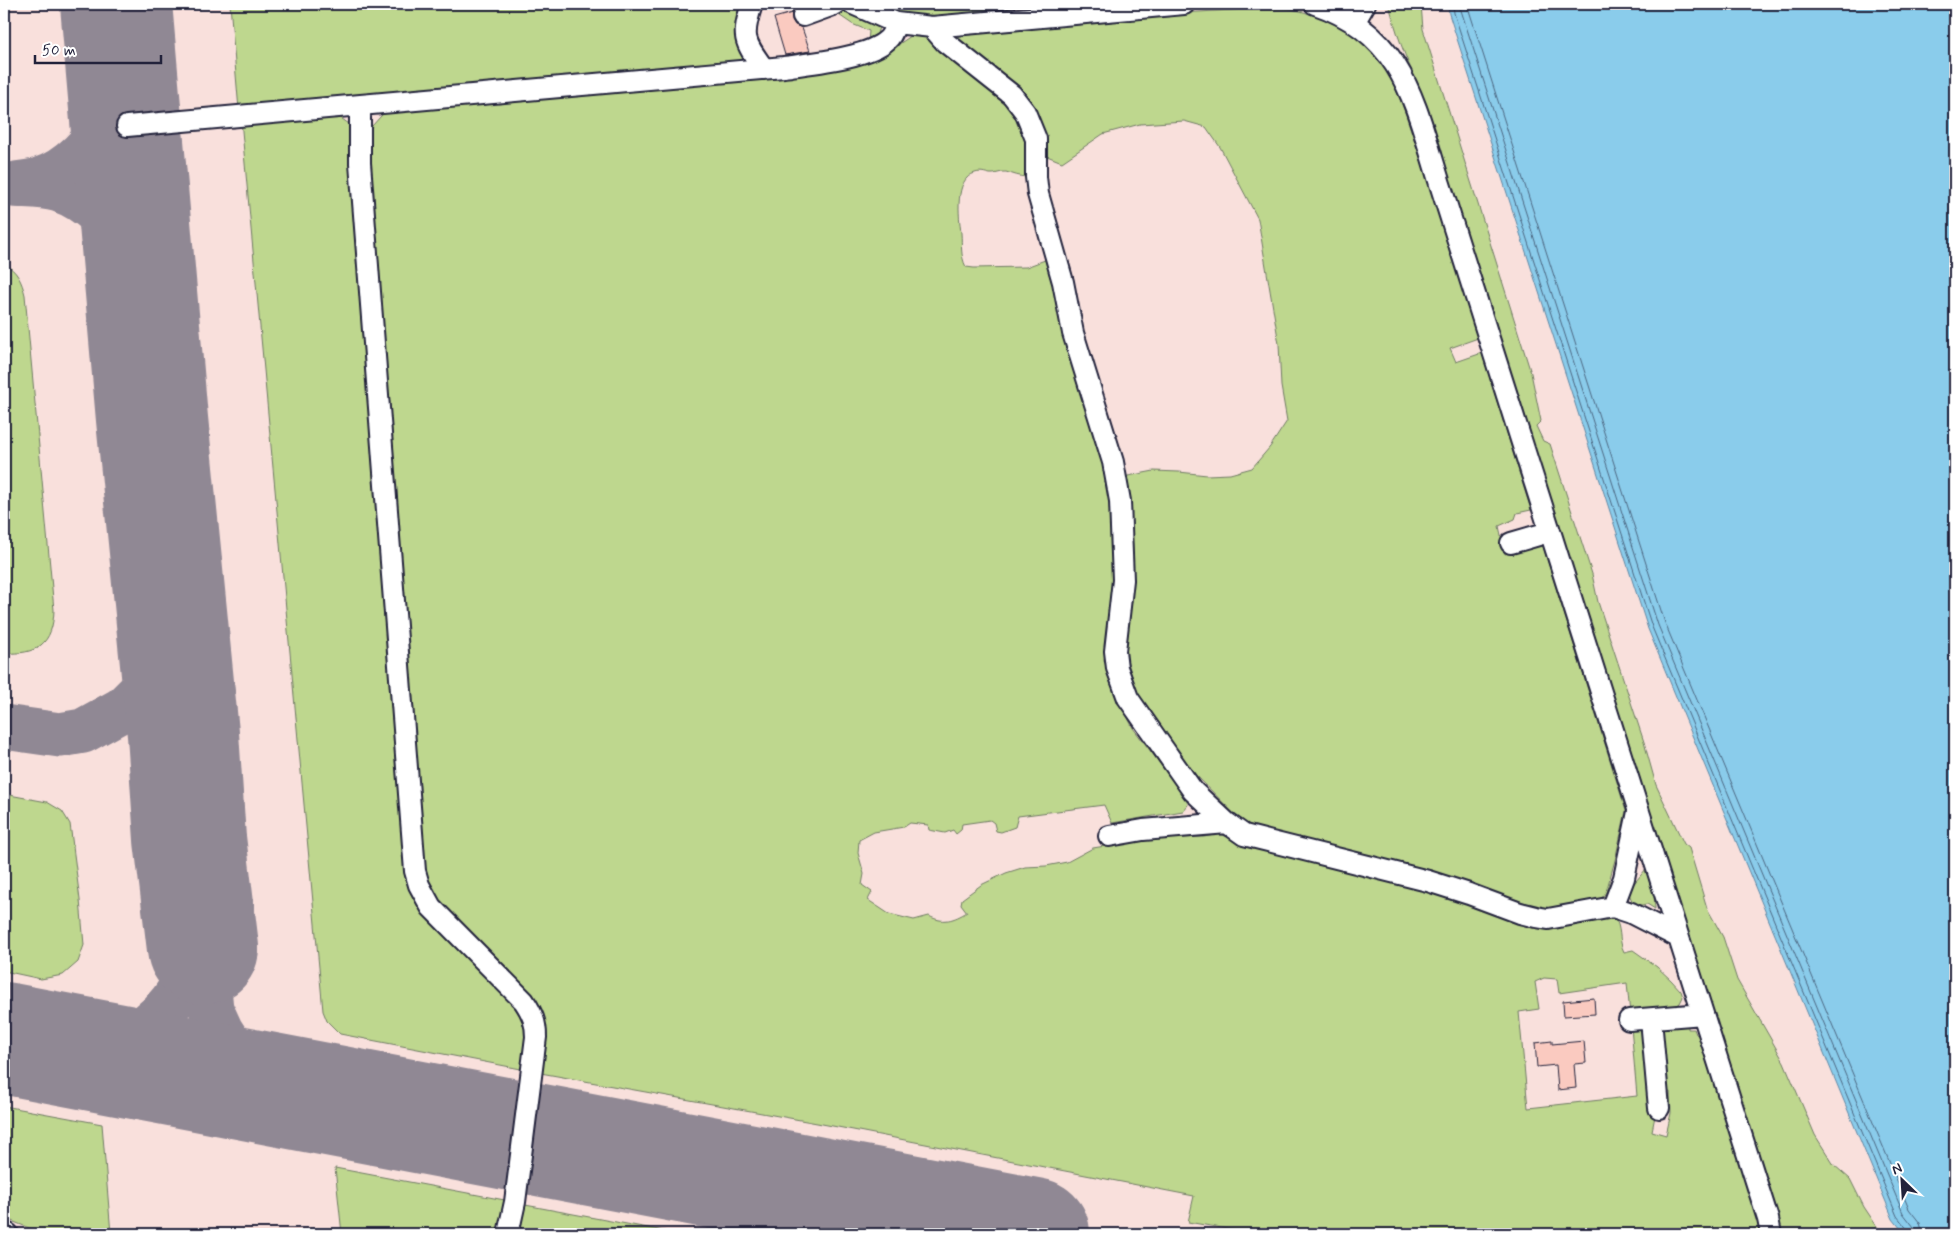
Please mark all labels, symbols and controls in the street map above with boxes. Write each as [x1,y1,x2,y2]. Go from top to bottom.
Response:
scale bar [35,32,161,64]
text: 50 m [42,41,76,61]
north arrow [1876,1156,1926,1206]
text: N [1889,1159,1905,1179]

